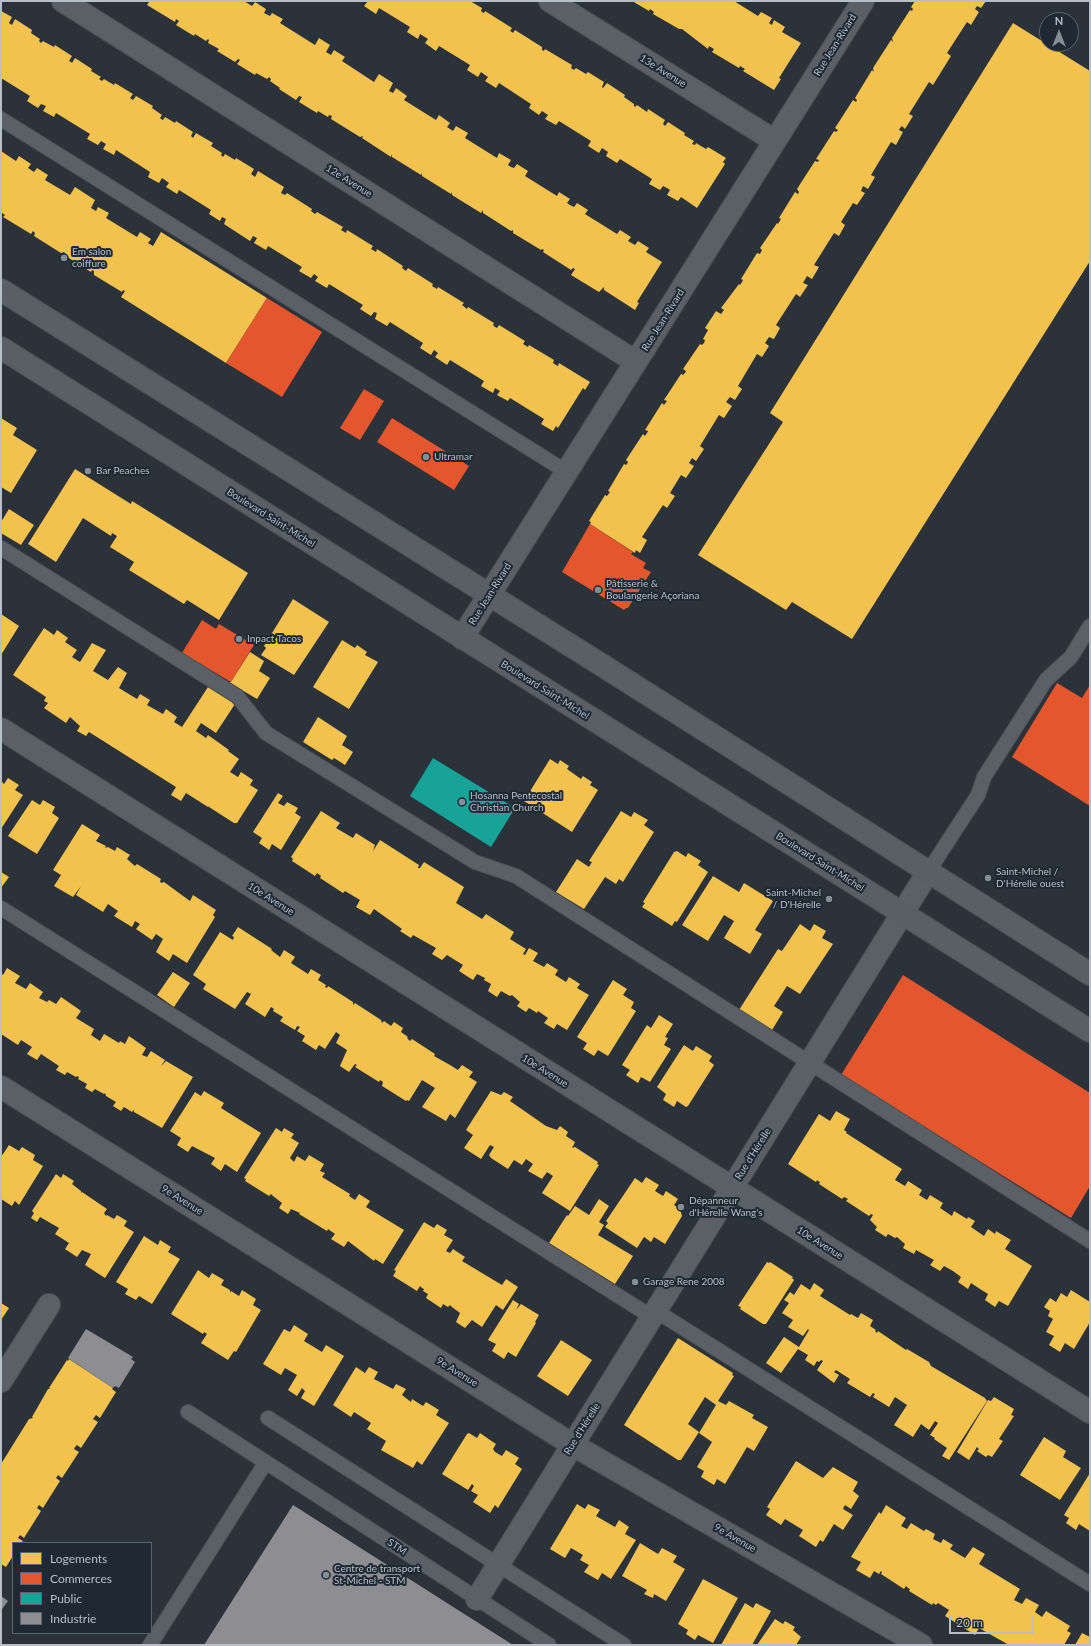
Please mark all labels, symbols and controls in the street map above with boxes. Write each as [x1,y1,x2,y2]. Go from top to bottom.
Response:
street label: Rue Jean-Rivard [811,12,859,78]
north arrow [1039,12,1079,52]
text: N [1055,14,1063,27]
street label: 13e Avenue [638,52,688,90]
street label: 12e Avenue [324,162,374,200]
place label: Em salon coiffure [72,246,111,270]
marker: Em salon coiffure [59,253,69,263]
street label: Rue Jean-Rivard [639,287,687,353]
place label: Ultramar [434,451,473,463]
marker: Ultramar [421,452,431,462]
place label: Bar Peaches [96,465,150,477]
marker: Bar Peaches [83,466,93,476]
street label: Boulevard Saint-Michel [225,486,317,550]
street label: Rue Jean-Rivard [466,561,514,627]
place label: Pâtisserie & Boulangerie Açoriana [606,578,699,602]
marker: Pâtisserie & Boulangerie Açoriana [593,585,603,595]
place label: Inpact Tacos [247,633,301,645]
marker: Inpact Tacos [234,634,244,644]
street label: Boulevard Saint-Michel [499,658,591,722]
place label: Hosanna Pentecostal Christian Church [470,790,562,814]
marker: Hosanna Pentecostal Christian Church [457,797,467,807]
street label: Boulevard Saint-Michel [774,830,866,894]
place label: Saint-Michel / D'Hérelle ouest [996,866,1064,890]
marker: Saint-Michel / D'Hérelle ouest [983,873,993,883]
street label: 10e Avenue [246,880,296,918]
place label: Saint-Michel / D'Hérelle [766,887,821,910]
marker: Saint-Michel / D'Hérelle [824,894,834,904]
street label: 10e Avenue [520,1052,570,1090]
street label: Rue d'Hérelle [732,1126,774,1182]
street label: 9e Avenue [159,1183,205,1217]
place label: Dépanneur d'Hérelle Wang's [689,1195,762,1218]
marker: Dépanneur d'Hérelle Wang's [676,1202,686,1212]
street label: 10e Avenue [795,1224,845,1262]
place label: Garage Rene 2008 [643,1276,725,1288]
marker: Garage Rene 2008 [630,1277,640,1287]
street label: 9e Avenue [434,1355,480,1389]
street label: Rue d'Hérelle [561,1401,603,1457]
street label: 9e Avenue [712,1521,758,1555]
street label: STM [385,1536,409,1558]
legend [12,1542,152,1634]
text: Logements [50,1551,107,1566]
place label: Centre de transport St-Michel - STM [334,1563,420,1586]
marker: Centre de transport St-Michel - STM [321,1570,331,1580]
text: Commerces [50,1571,112,1586]
text: Public [50,1591,82,1606]
scale bar [951,1608,1036,1634]
text: Industrie [50,1611,96,1626]
text: 20 m [956,1615,983,1630]

